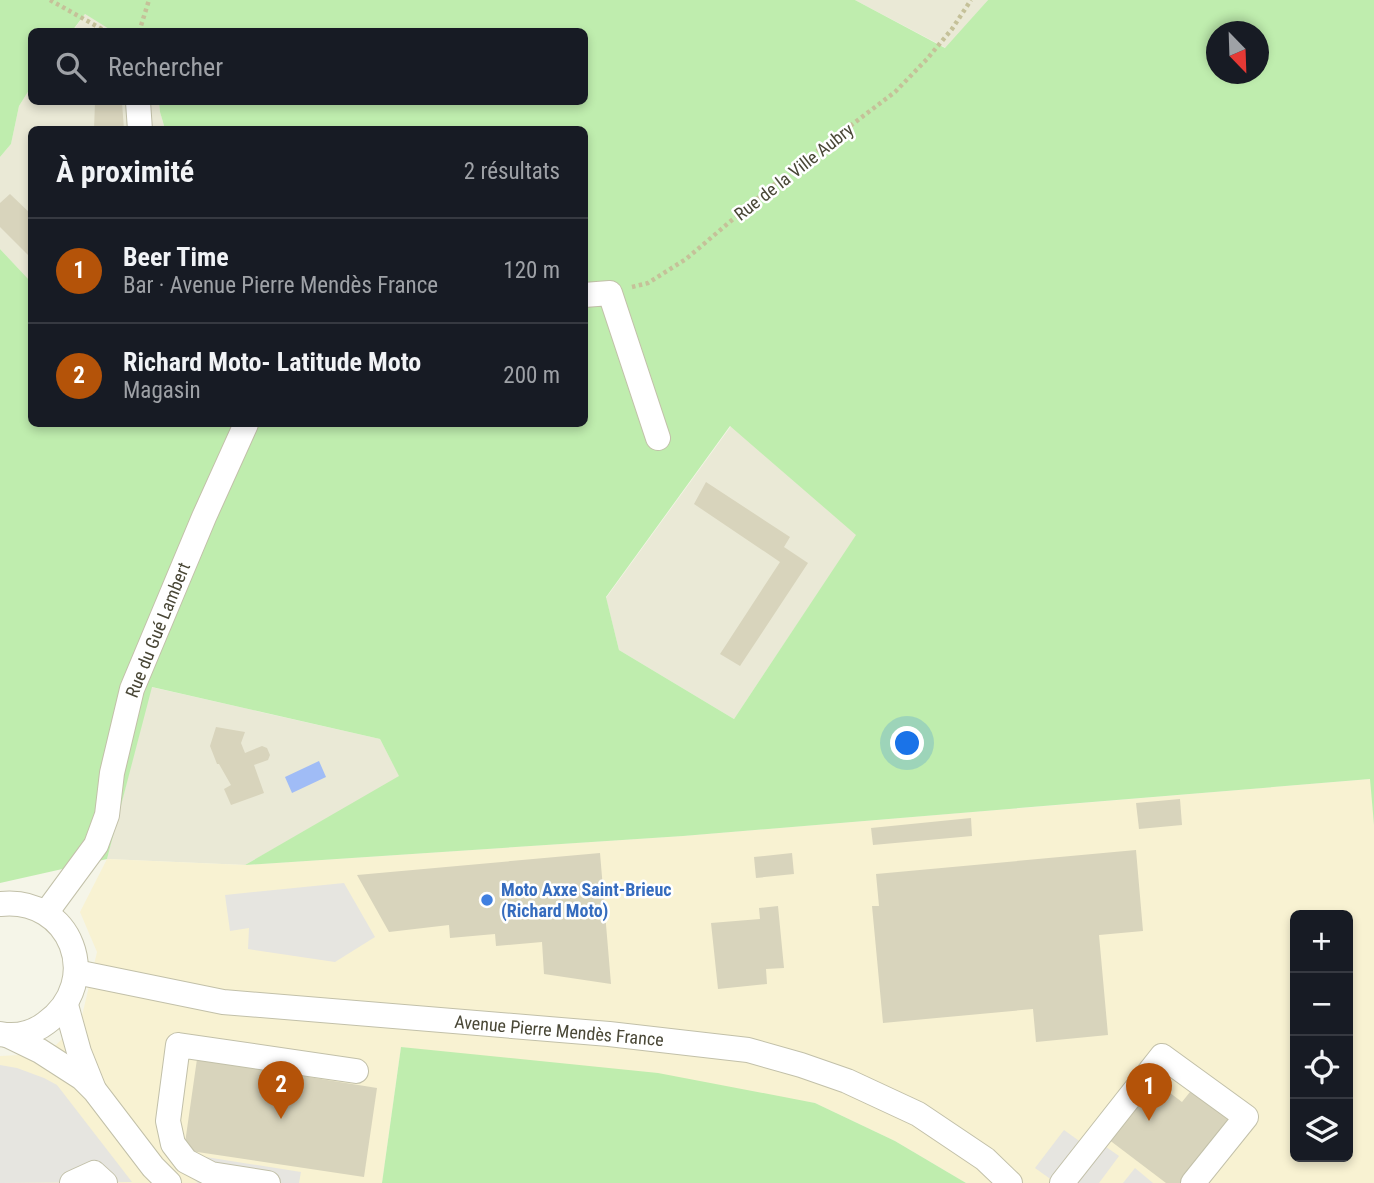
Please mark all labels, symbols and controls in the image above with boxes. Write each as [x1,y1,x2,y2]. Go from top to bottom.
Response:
north arrow [1206,21,1269,84]
search box [28,28,588,105]
icon: search [52,48,90,86]
text: Rechercher [108,52,223,82]
street label: Rue de la Ville Aubry [730,118,858,225]
text: À proximité [56,154,194,189]
text: 2 résultats [464,158,560,185]
text: Beer Time [123,242,229,272]
text: 1 [73,257,85,284]
text: 120 m [503,257,560,284]
text: Bar · Avenue Pierre Mendès France [123,272,438,299]
text: Richard Moto- Latitude Moto [123,347,421,377]
text: 2 [73,362,85,389]
text: 200 m [503,362,560,389]
text: Magasin [123,377,201,404]
street label: Rue du Gué Lambert [121,559,194,700]
your location [890,726,924,760]
place label: Moto Axxe Saint-Brieuc (Richard Moto) [501,879,672,922]
marker: Moto Axxe Saint-Brieuc (Richard Moto) [479,892,495,908]
map controls [1290,910,1353,1162]
button: + [1290,910,1353,973]
button: − [1290,973,1353,1036]
street label: Avenue Pierre Mendès France [454,1011,665,1050]
button: locate [1290,1036,1353,1099]
pin: 2 [258,1061,304,1119]
pin: 1 [1126,1063,1172,1121]
button: layers [1290,1099,1353,1162]

